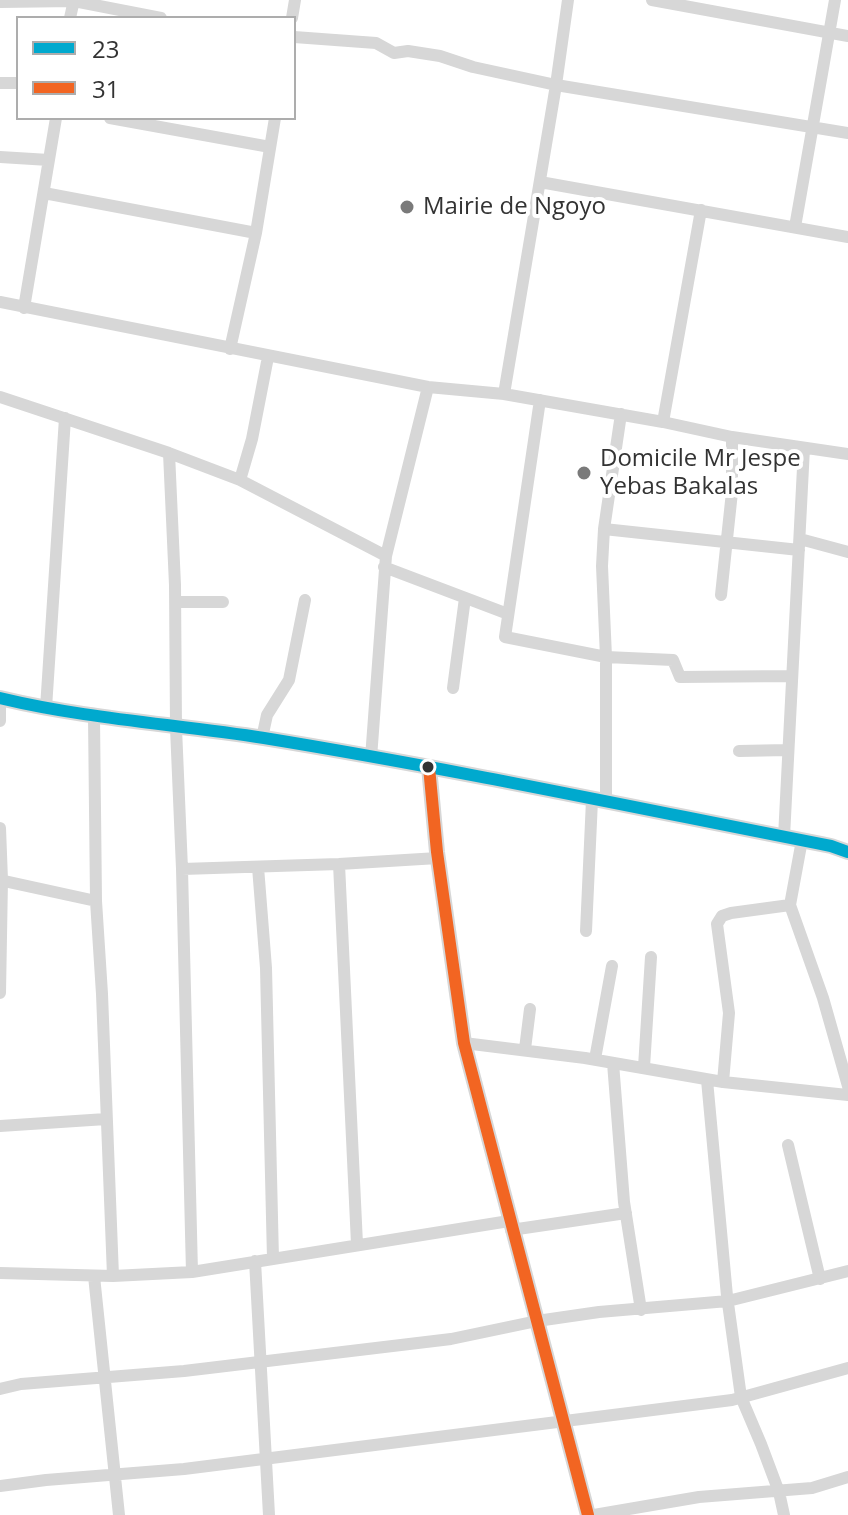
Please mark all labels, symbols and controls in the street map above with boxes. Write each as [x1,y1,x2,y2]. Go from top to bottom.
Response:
legend [16,16,296,120]
text: 23 [92,32,119,65]
text: 31 [92,72,119,105]
place label: Mairie de Ngoyo [423,193,606,221]
marker: Mairie de Ngoyo [398,198,416,216]
place label: Domicile Mr Jespe Yebas Bakalas [600,445,801,501]
marker: Domicile Mr Jespe Yebas Bakalas [575,464,593,482]
unlabelled marker [420,759,436,775]

